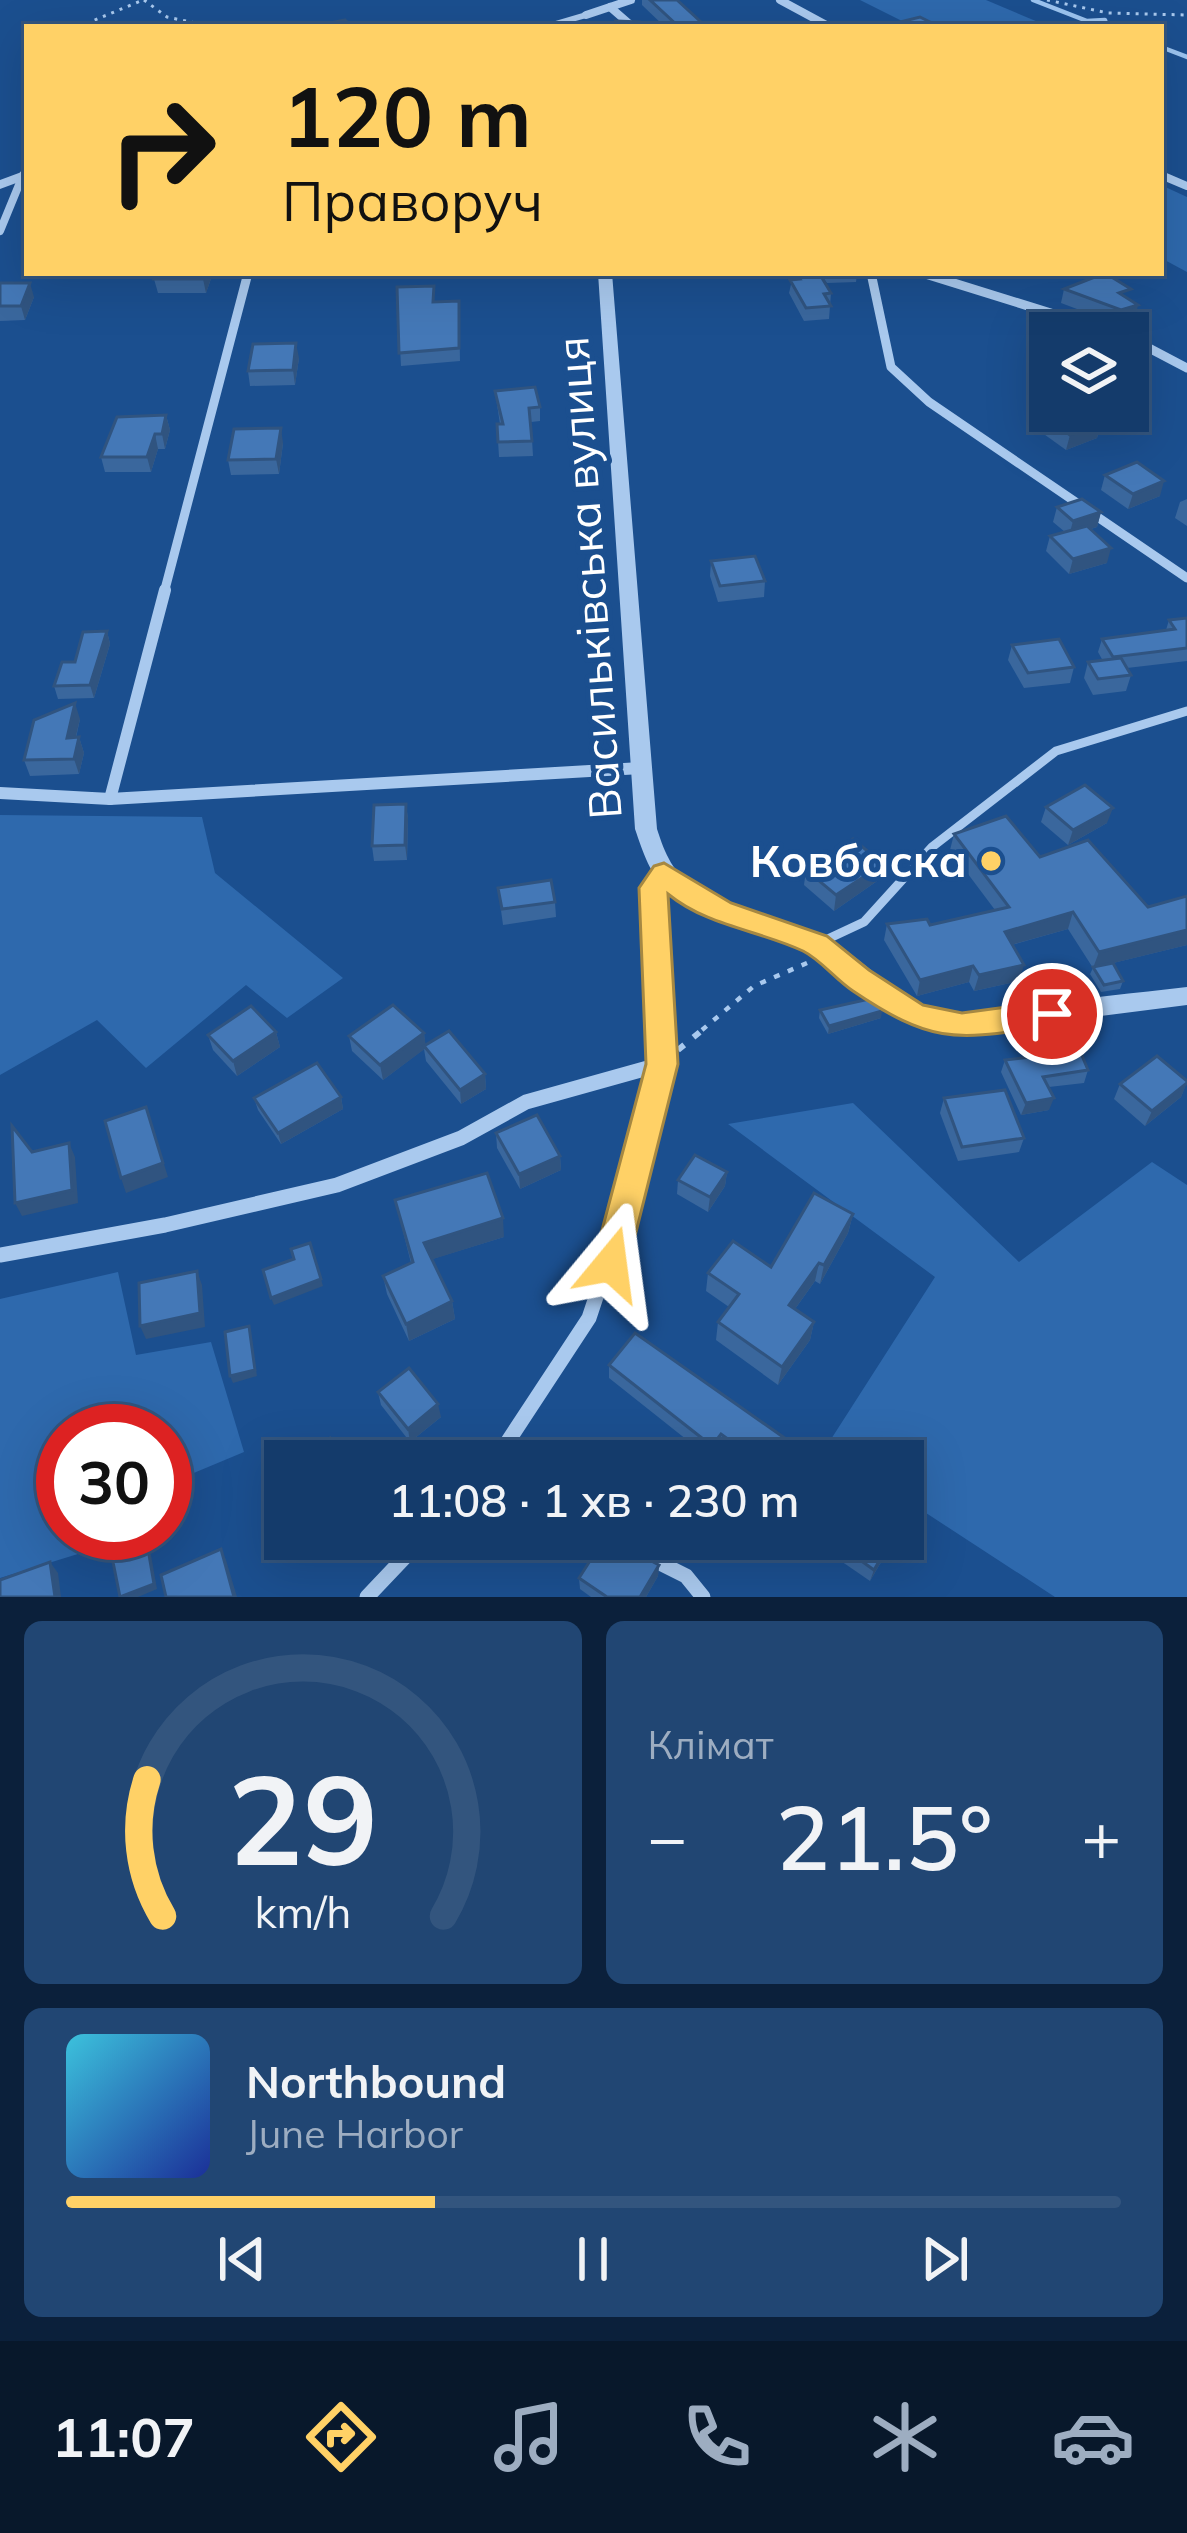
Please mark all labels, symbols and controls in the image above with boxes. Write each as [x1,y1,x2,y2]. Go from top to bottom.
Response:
text: 120 m [282,63,532,168]
icon: right [84,72,240,228]
text: Праворуч [282,167,543,235]
map controls [1029,312,1149,432]
button: layers [1029,312,1149,432]
street label: Васильківська вулиця [543,335,633,821]
place label: Ковбаска [750,832,967,888]
marker: Ковбаска [978,848,1004,874]
pin [1001,963,1103,1065]
icon: arrive [1019,981,1085,1047]
position arrow [548,1201,674,1327]
speed limit sign: 30 [36,1404,192,1560]
text: 11:08 · 1 хв · 230 m [389,1472,799,1528]
text: Клімат [648,1720,773,1769]
text: 29 [228,1740,378,1896]
text: 21.5° [776,1780,993,1893]
text: − [648,1795,687,1878]
text: + [1081,1795,1121,1878]
text: km/h [254,1884,351,1938]
text: Northbound [246,2053,506,2109]
text: June Harbor [246,2109,463,2158]
icon: previous [209,2226,275,2292]
icon: pause [560,2226,626,2292]
icon: next [912,2226,978,2292]
icon: directions [299,2395,383,2479]
icon: music [487,2395,571,2479]
icon: phone [675,2395,759,2479]
icon: climate [863,2395,947,2479]
icon: car [1051,2395,1135,2479]
text: 11:07 [52,2403,195,2471]

